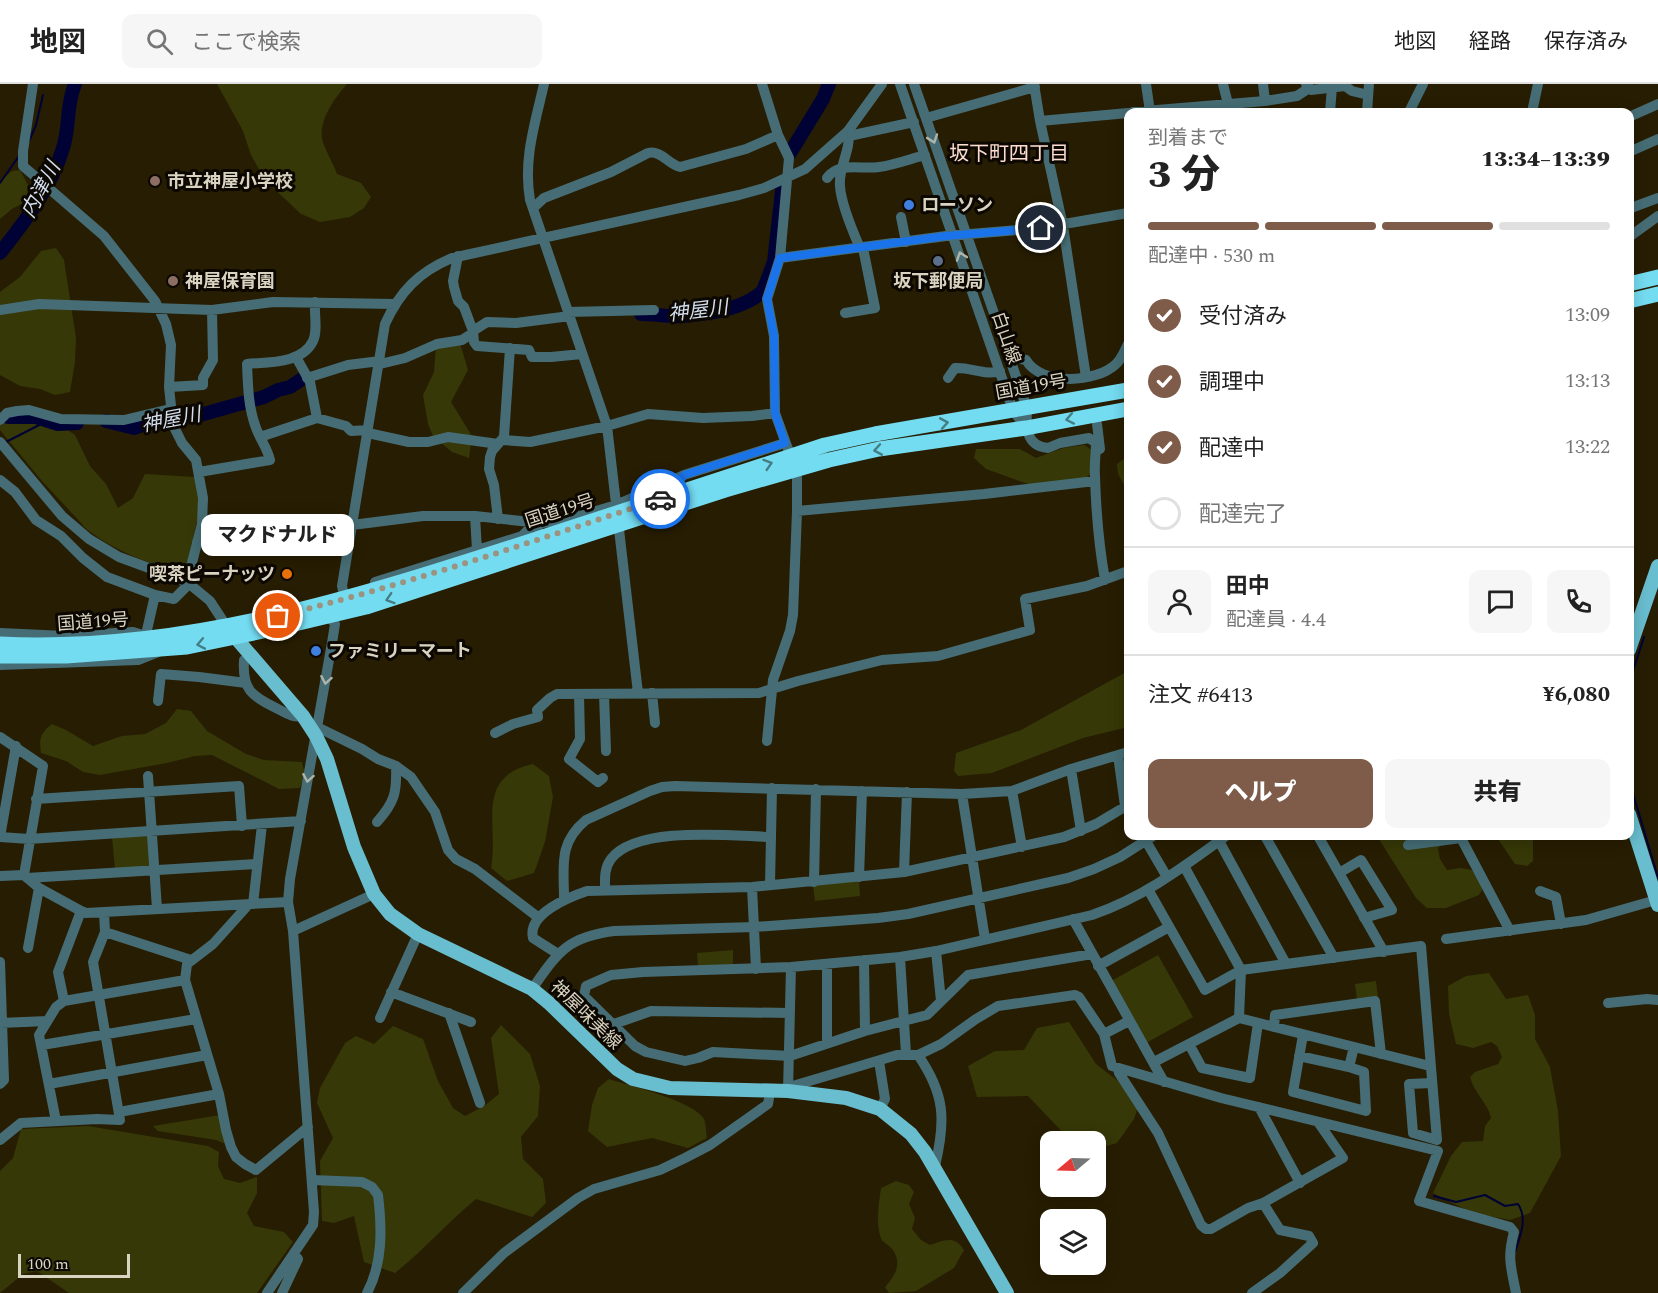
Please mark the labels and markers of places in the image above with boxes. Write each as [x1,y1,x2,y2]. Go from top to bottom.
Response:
place label: 市立神屋小学校 [167,168,293,195]
marker: 市立神屋小学校 [148,174,162,188]
place label: ローソン [921,192,993,219]
marker: ローソン [902,198,916,212]
pin [1015,202,1066,253]
marker: 坂下郵便局 [931,254,945,268]
place label: 神屋保育園 [185,268,275,295]
place label: 坂下郵便局 [893,268,983,295]
marker: 神屋保育園 [166,274,180,288]
callout: マクドナルド [202,514,354,556]
place label: 喫茶ピーナッツ [149,561,275,588]
marker: 喫茶ピーナッツ [280,567,294,581]
pin [252,590,303,641]
place label: ファミリーマート [328,638,472,665]
marker: ファミリーマート [309,644,323,658]

